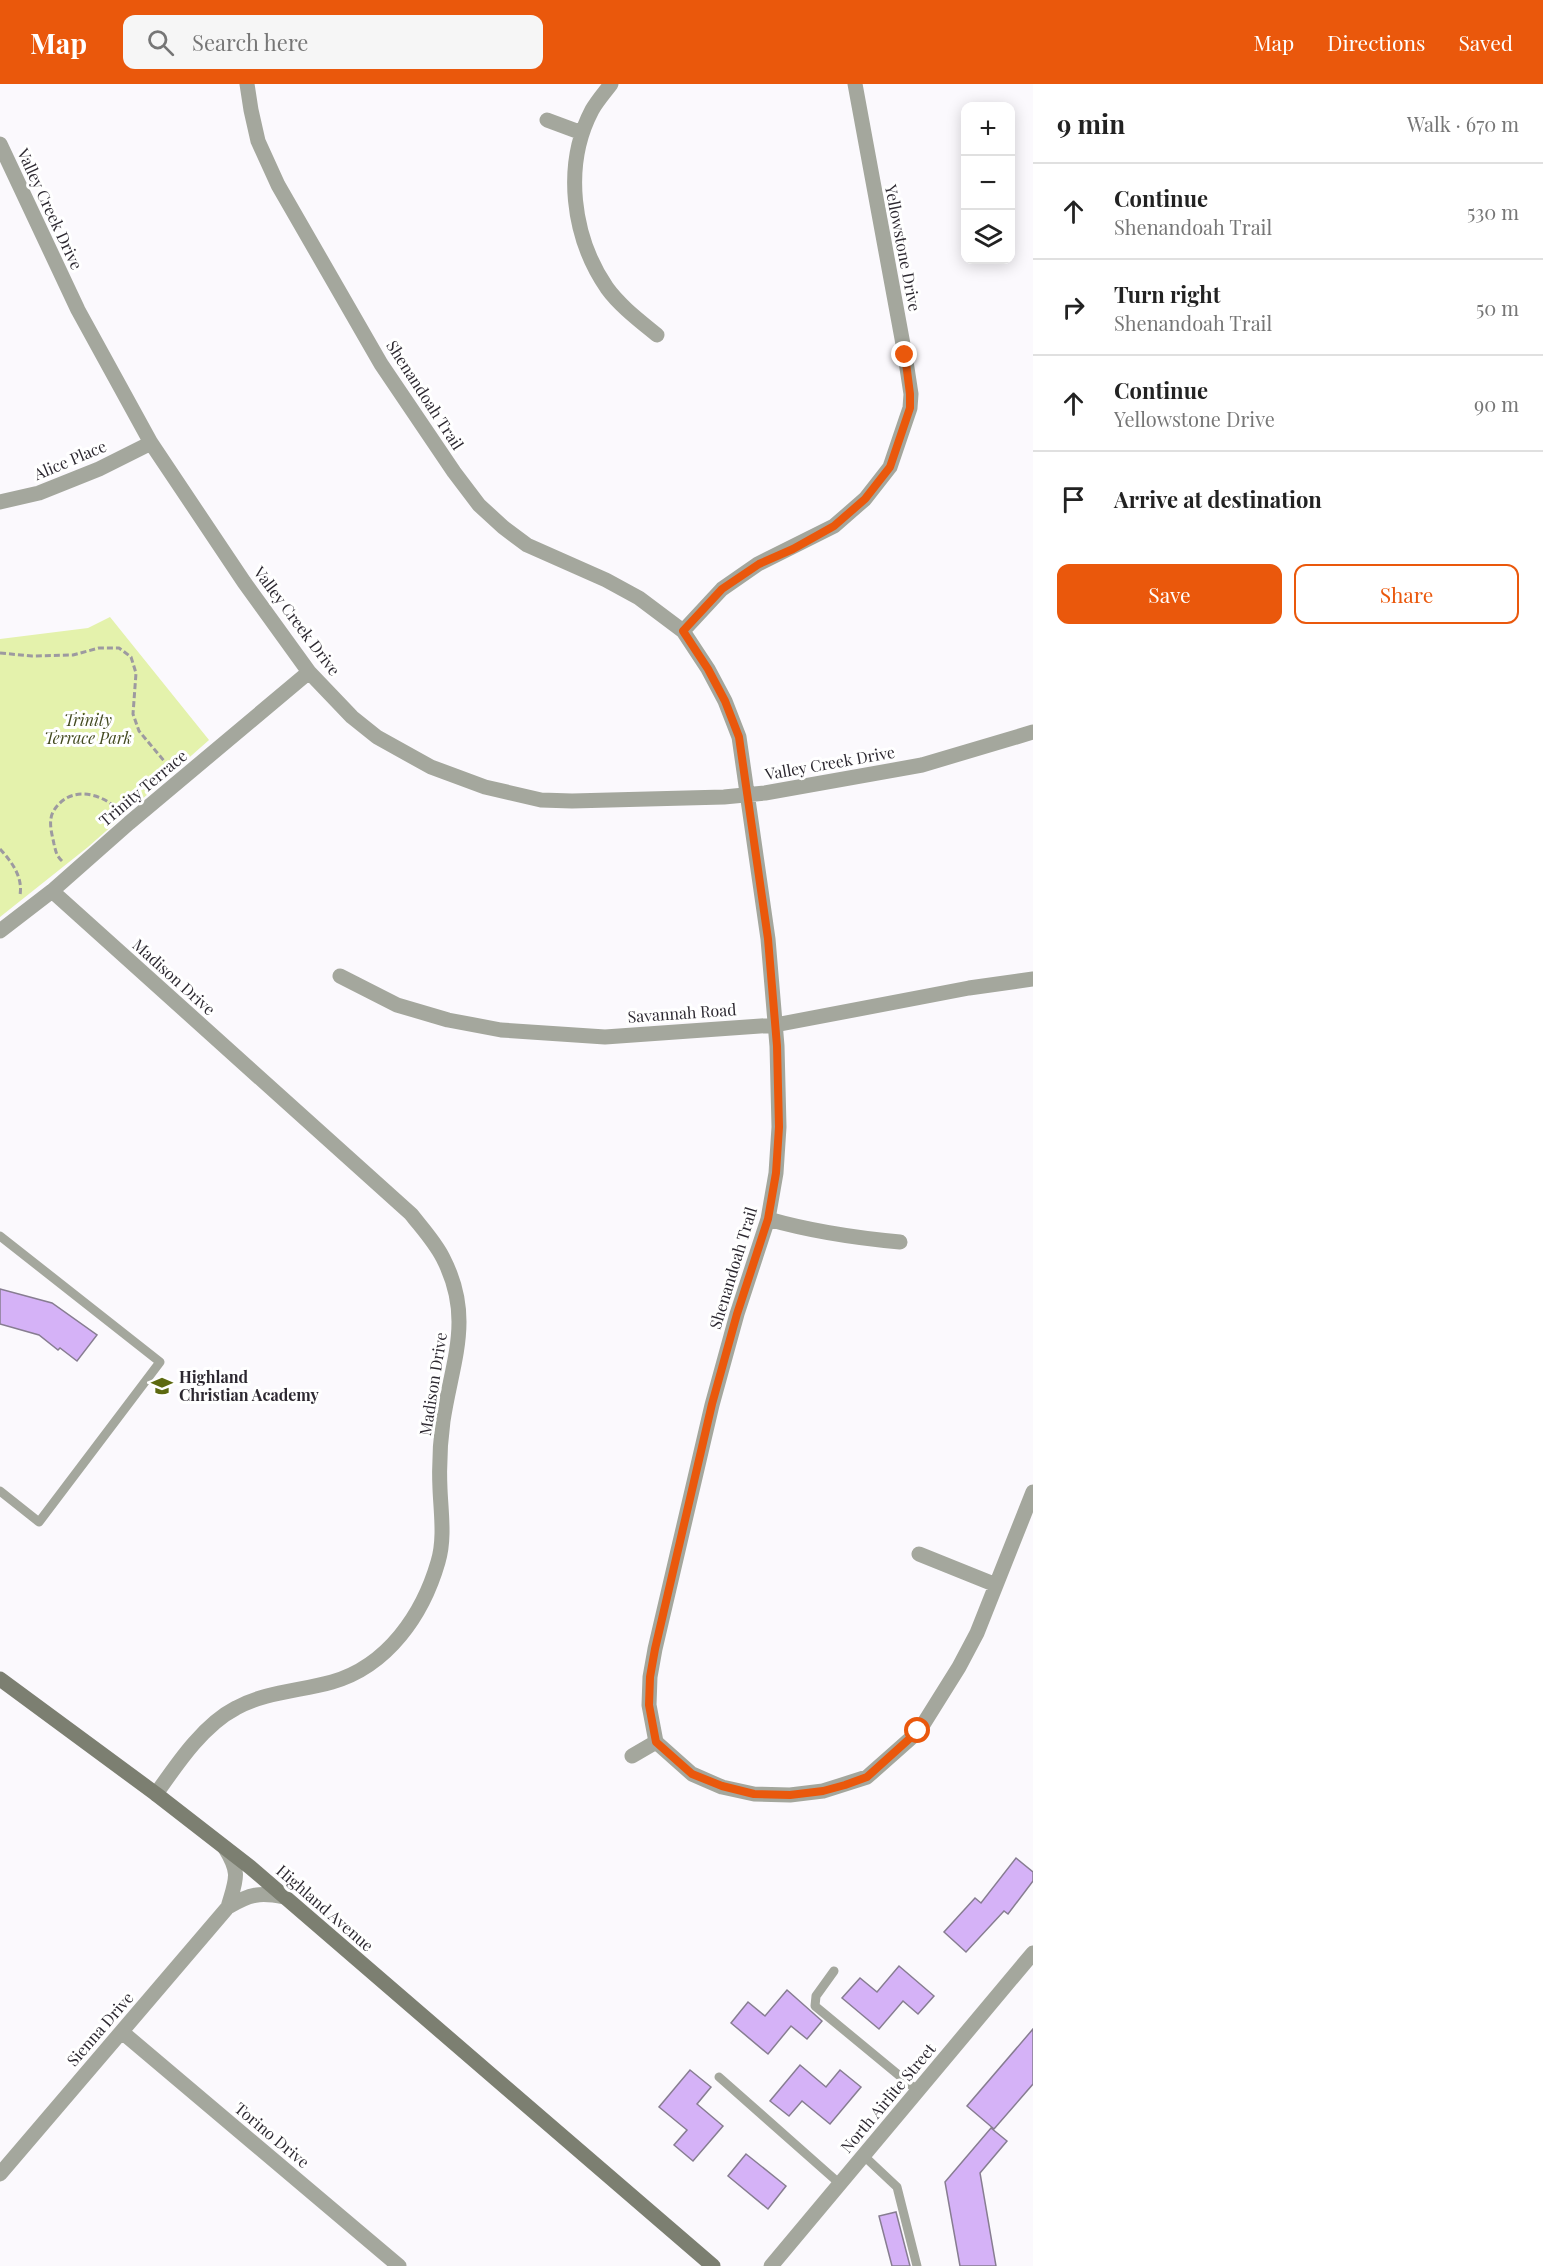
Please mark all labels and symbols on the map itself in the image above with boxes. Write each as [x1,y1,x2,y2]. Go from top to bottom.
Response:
street label: Valley Creek Drive [13,144,88,273]
street label: Yellowstone Drive [881,182,926,313]
street label: Shenandoah Trail [382,336,469,454]
route end [891,341,917,367]
street label: Alice Place [29,435,109,485]
street label: Valley Creek Drive [249,561,345,679]
park label: Trinity Terrace Park [44,709,132,748]
street label: Valley Creek Drive [762,741,896,784]
street label: Trinity Terrace [94,745,191,830]
street label: Madison Drive [129,934,220,1019]
street label: Savannah Road [627,998,737,1027]
street label: Shenandoah Trail [704,1204,761,1331]
street label: Madison Drive [414,1331,451,1437]
place label: Highland Christian Academy [179,1366,320,1405]
school or university icon: Highland Christian Academy [150,1374,174,1398]
route start [904,1717,930,1743]
street label: Highland Avenue [272,1860,378,1956]
street label: Sienna Drive [62,1987,138,2070]
street label: North Airlite Street [836,2038,940,2157]
street label: Torino Drive [231,2097,314,2172]

